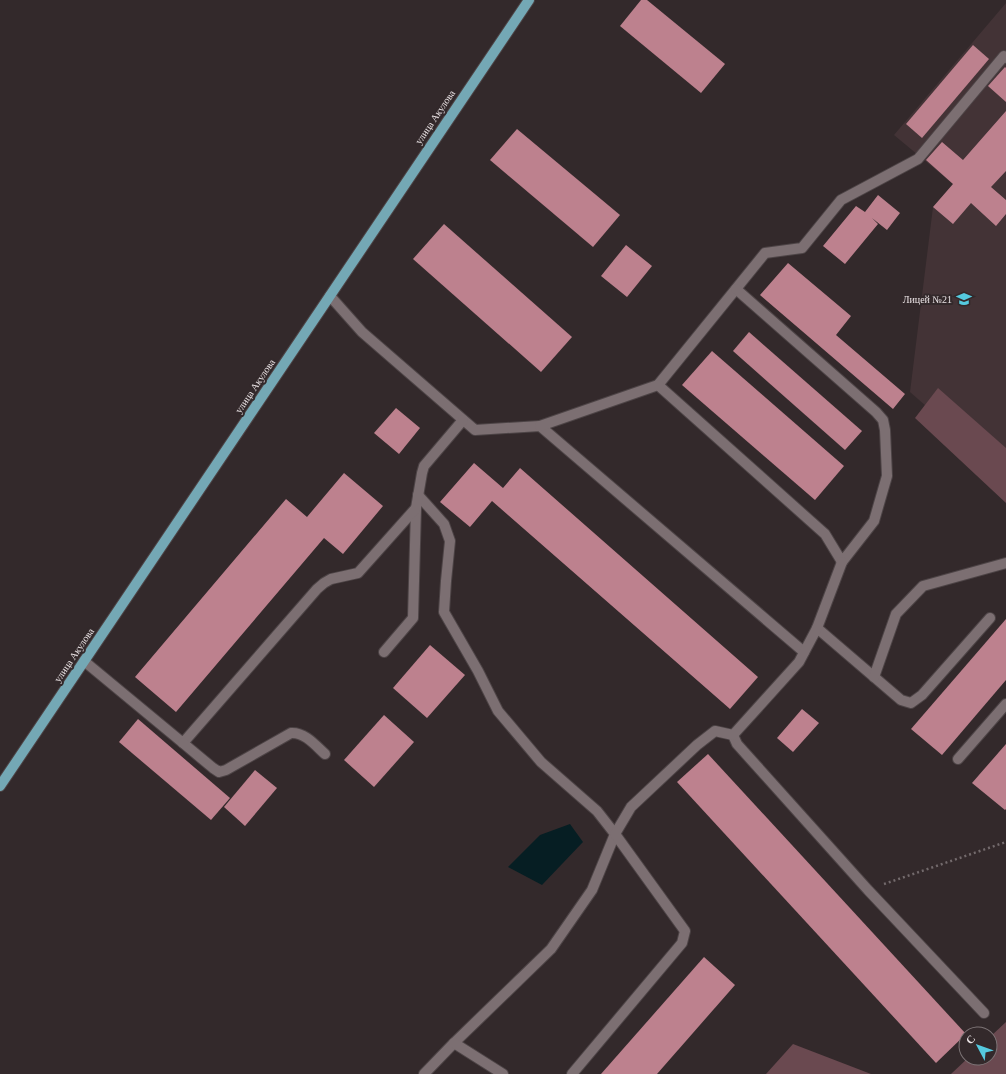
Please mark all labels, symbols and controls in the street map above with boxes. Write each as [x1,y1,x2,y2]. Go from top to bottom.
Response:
street label: улица Акулова [413,87,457,146]
school or university icon: Лицей №21 [955,290,973,308]
place label: Лицей №21 [903,294,952,305]
street label: улица Акулова [233,356,277,415]
street label: улица Акулова [52,625,96,684]
north arrow [958,1026,998,1066]
text: С [963,1032,978,1046]

